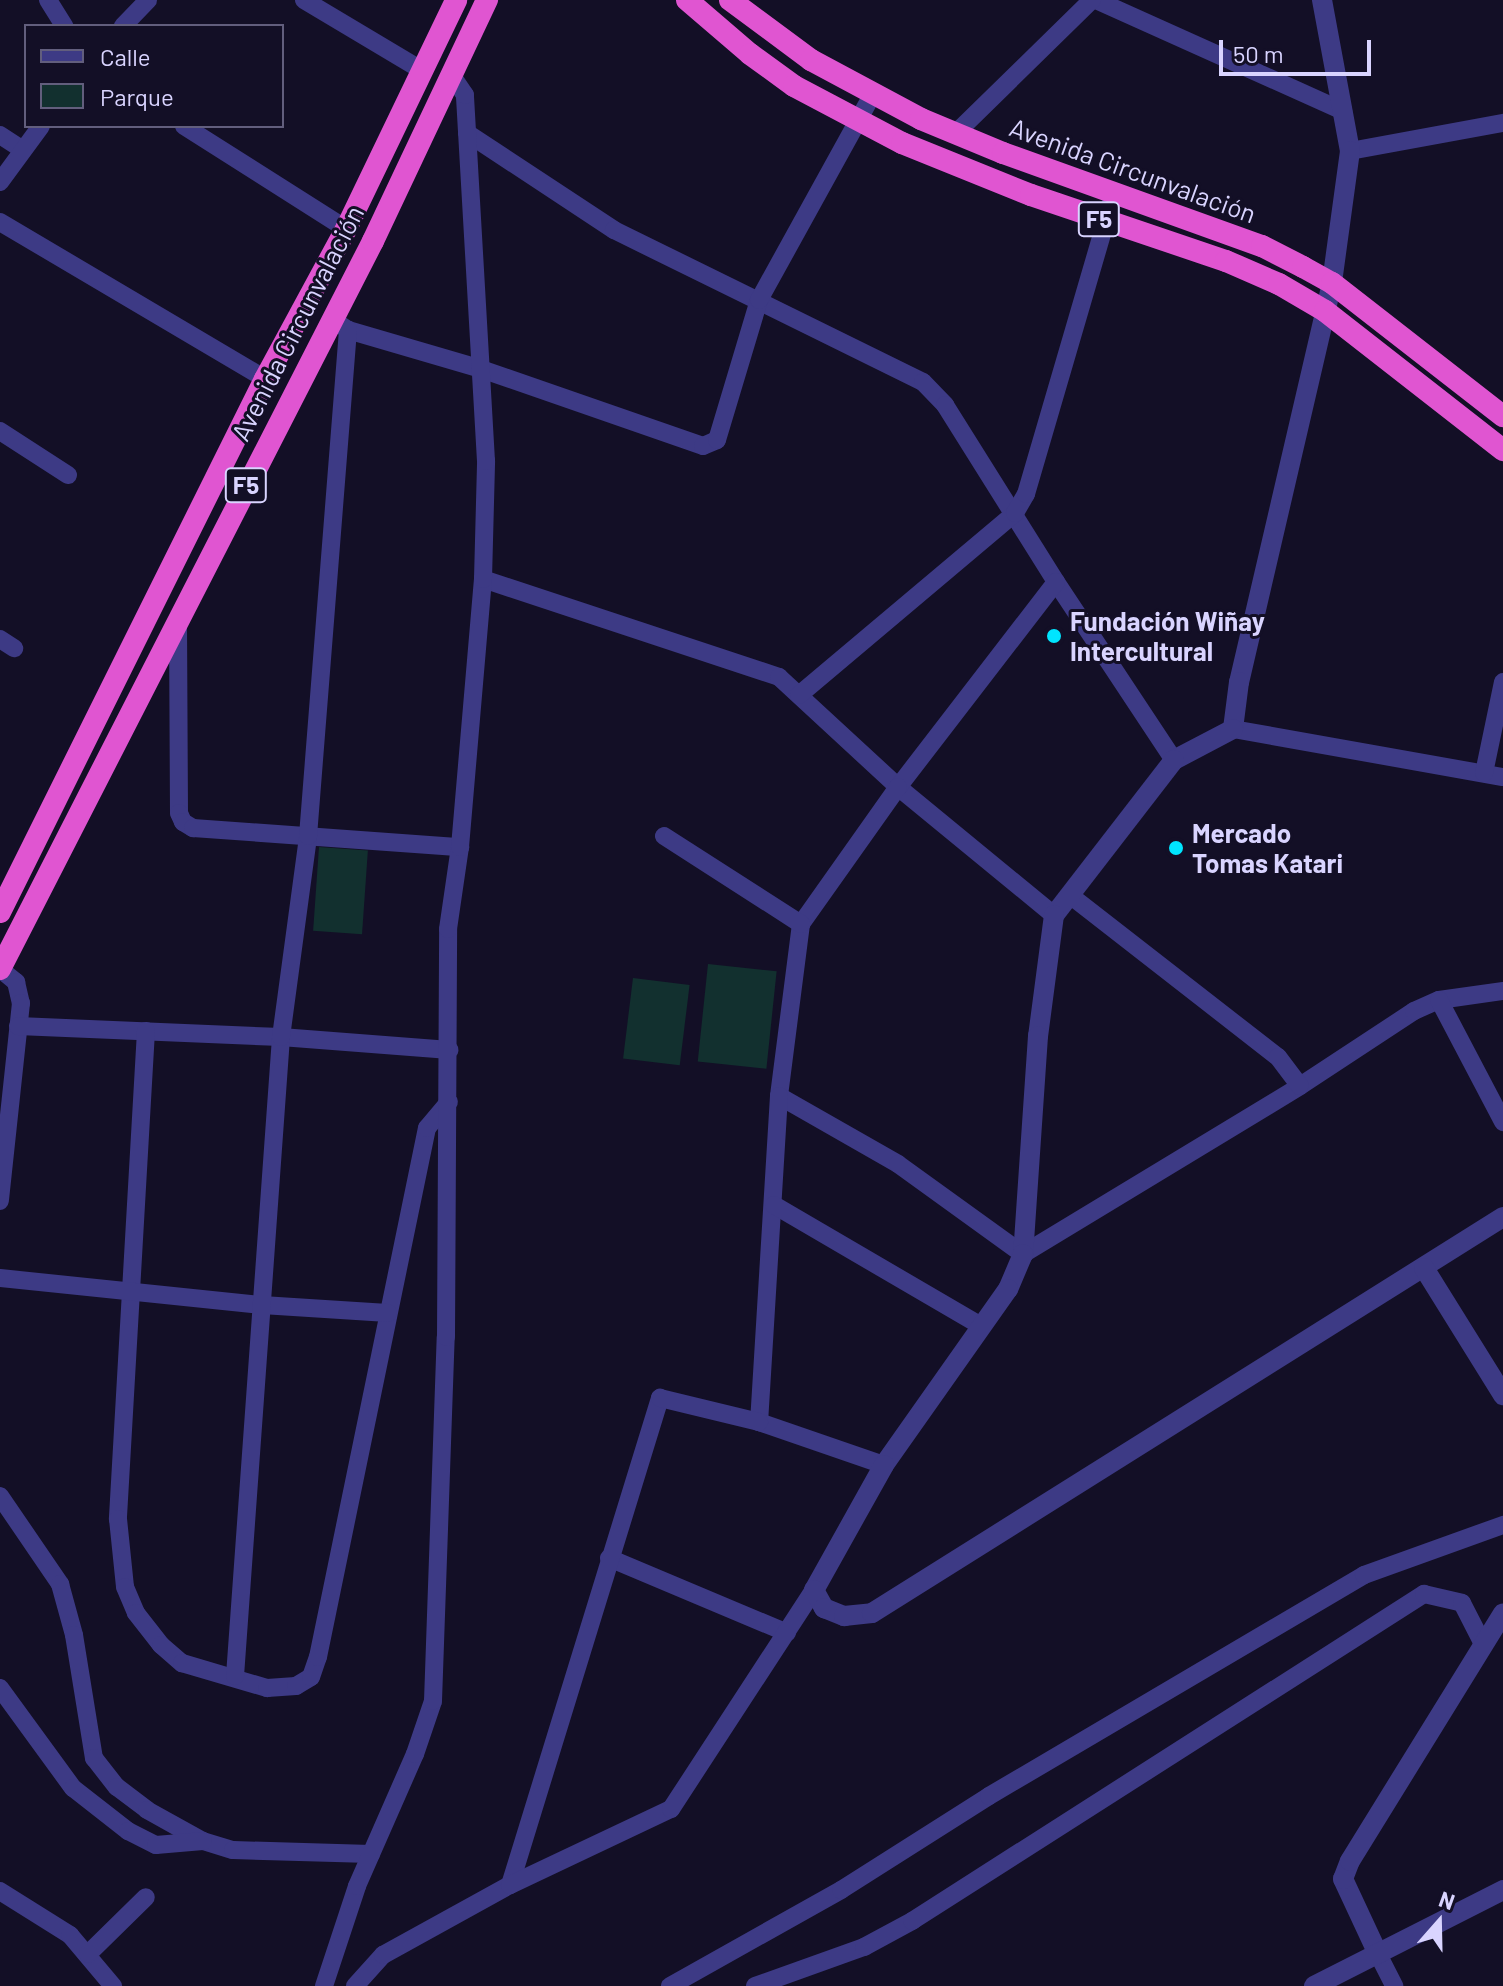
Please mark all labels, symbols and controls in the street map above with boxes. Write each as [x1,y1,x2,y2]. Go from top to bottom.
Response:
legend [24,24,284,128]
scale bar [1223,24,1375,74]
text: 50 m [1233,39,1284,68]
text: Calle [100,42,151,71]
text: Parque [100,82,174,111]
street label: Avenida Circunvalación [1006,111,1260,229]
road number: F5 [1077,199,1121,239]
street label: Avenida Circunvalación [224,200,370,446]
road number: F5 [224,465,268,505]
place label: Fundación Wiñay Intercultural [1070,605,1265,666]
marker: Fundación Wiñay Intercultural [1045,627,1063,645]
place label: Mercado Tomas Katari [1192,817,1343,878]
marker: Mercado Tomas Katari [1167,839,1185,857]
north arrow [1399,1882,1479,1962]
text: N [1436,1885,1459,1914]

